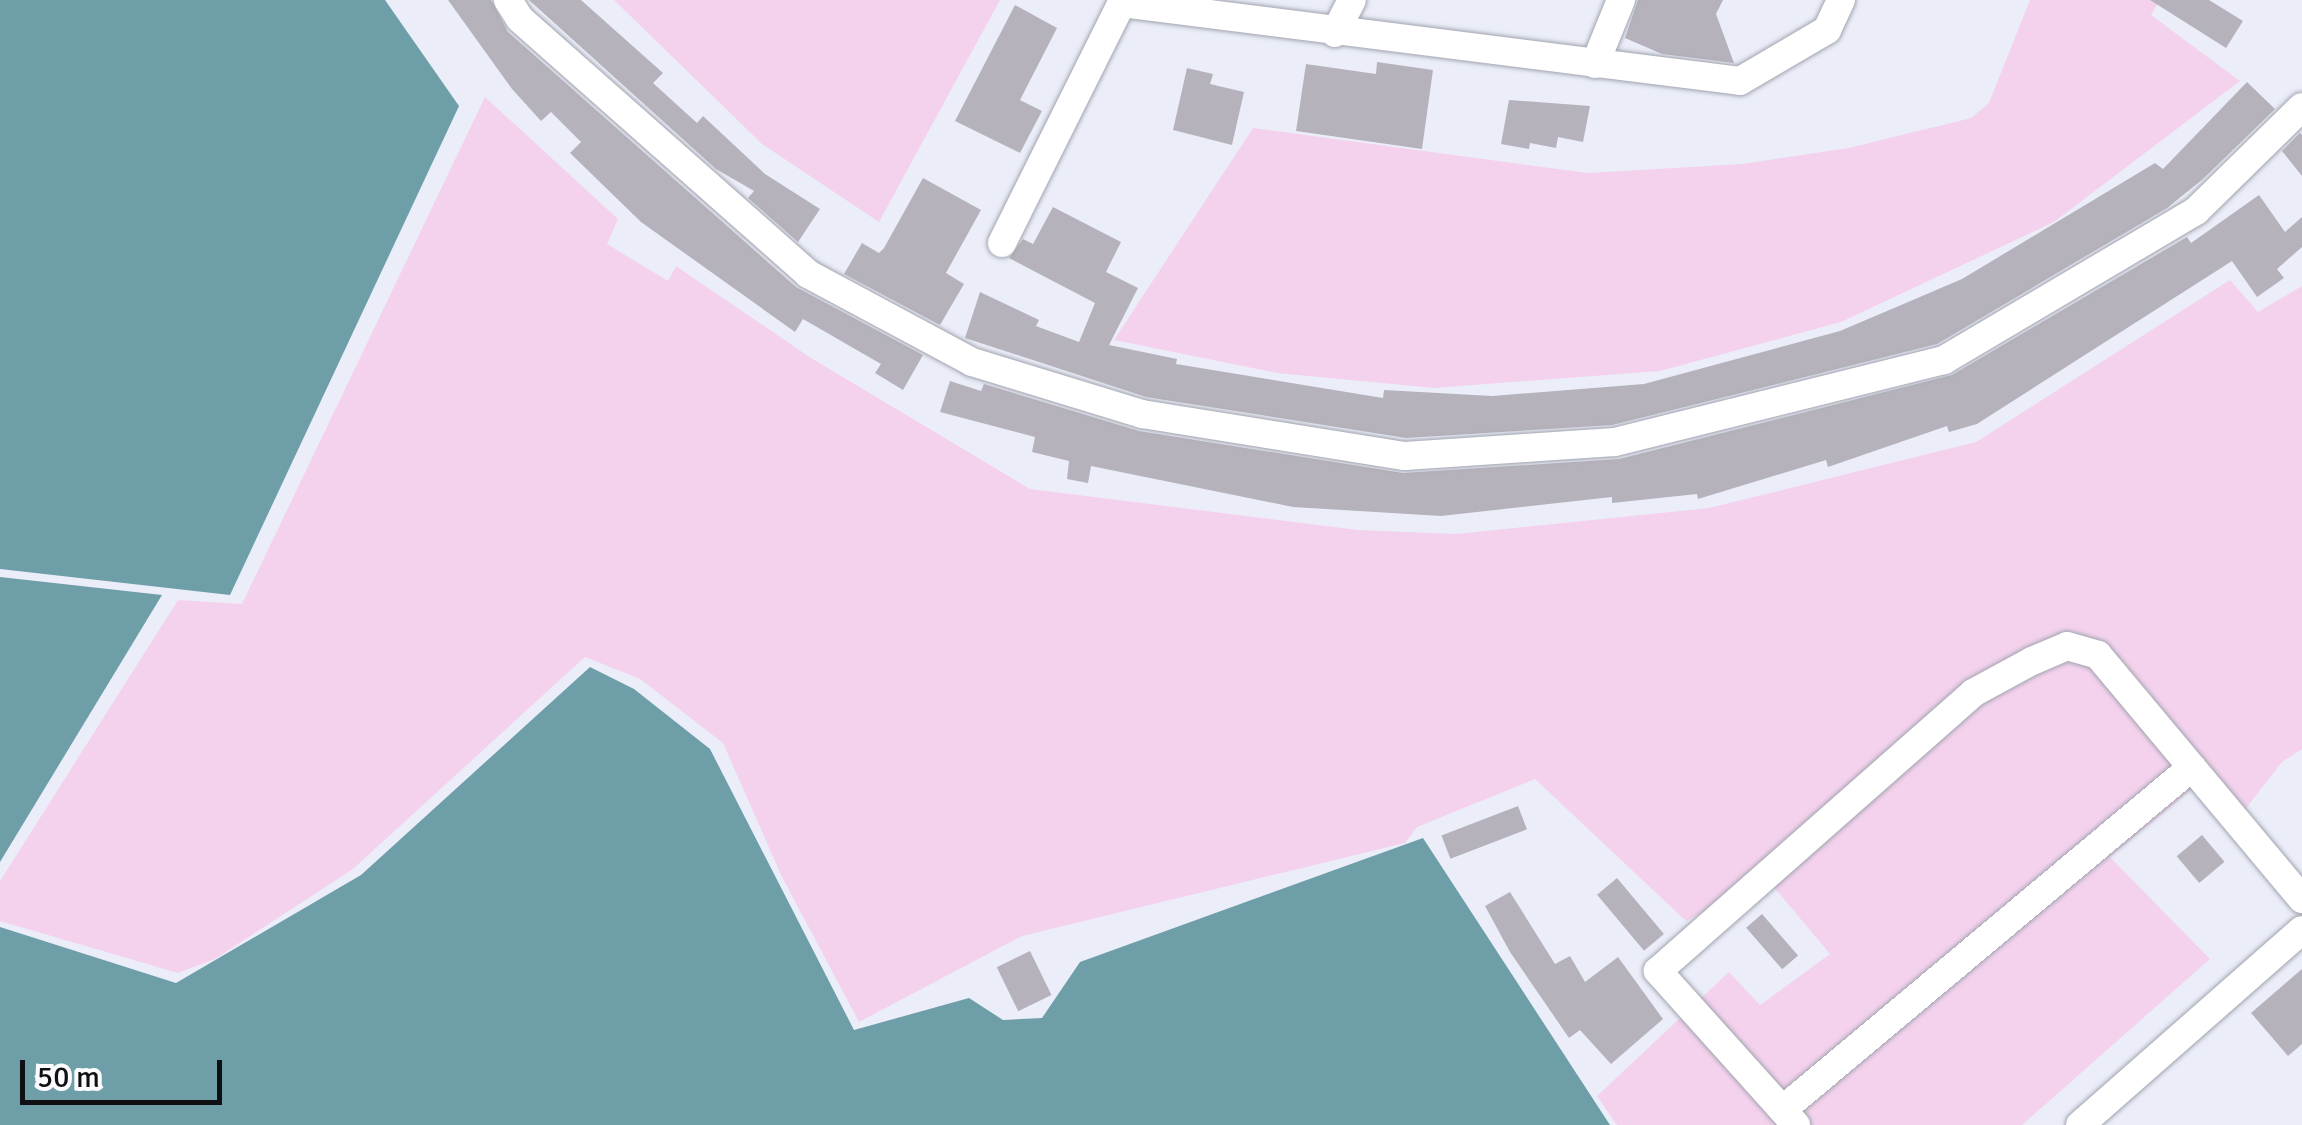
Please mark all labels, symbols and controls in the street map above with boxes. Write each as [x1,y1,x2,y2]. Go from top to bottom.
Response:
scale bar [25,1040,228,1102]
text: 50 m [37,1059,100,1096]

